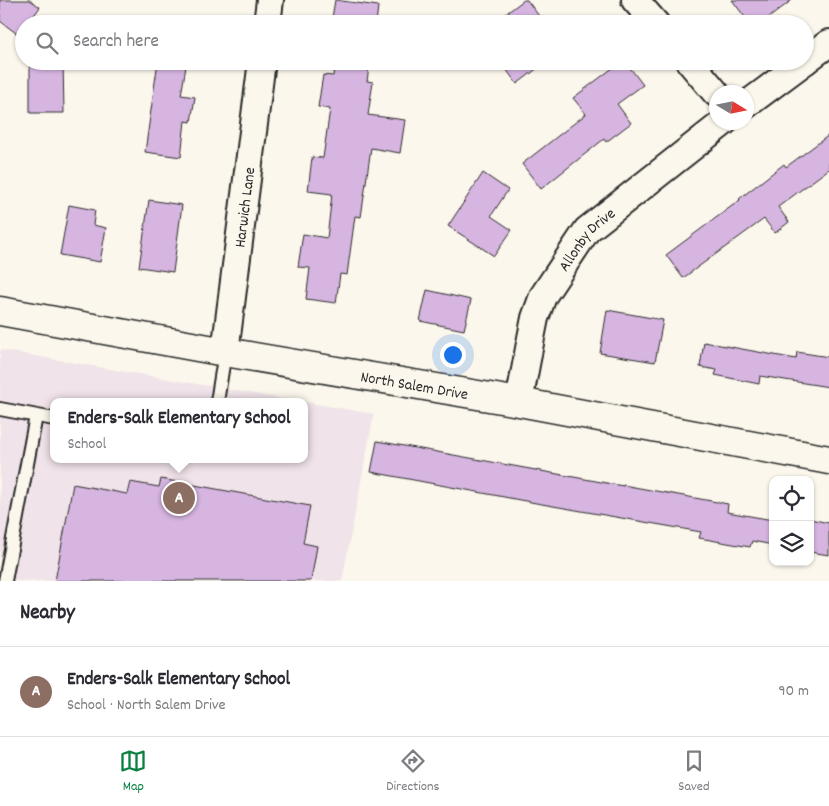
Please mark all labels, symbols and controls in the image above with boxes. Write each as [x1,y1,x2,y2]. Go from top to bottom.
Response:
search box [15,15,814,70]
icon: search [33,29,61,57]
text: Search here [73,29,159,56]
north arrow [709,85,754,130]
street label: Harwich Lane [229,166,262,249]
street label: Allonby Drive [554,203,621,277]
your location [440,342,466,368]
street label: North Salem Drive [359,366,470,407]
popup [50,398,308,463]
text: Enders-Salk Elementary School [67,406,291,433]
text: School [67,433,106,456]
map controls [769,476,814,566]
button: locate [769,476,814,521]
pin: A [163,479,195,517]
button: layers [769,521,814,566]
text: Nearby [20,599,75,629]
text: Enders-Salk Elementary School [67,667,290,694]
text: A [32,680,40,703]
text: 90 m [778,680,809,703]
text: School · North Salem Drive [67,694,226,717]
tab: Map [119,747,147,797]
tab: Directions [386,747,439,797]
tab: Saved [678,747,710,797]

